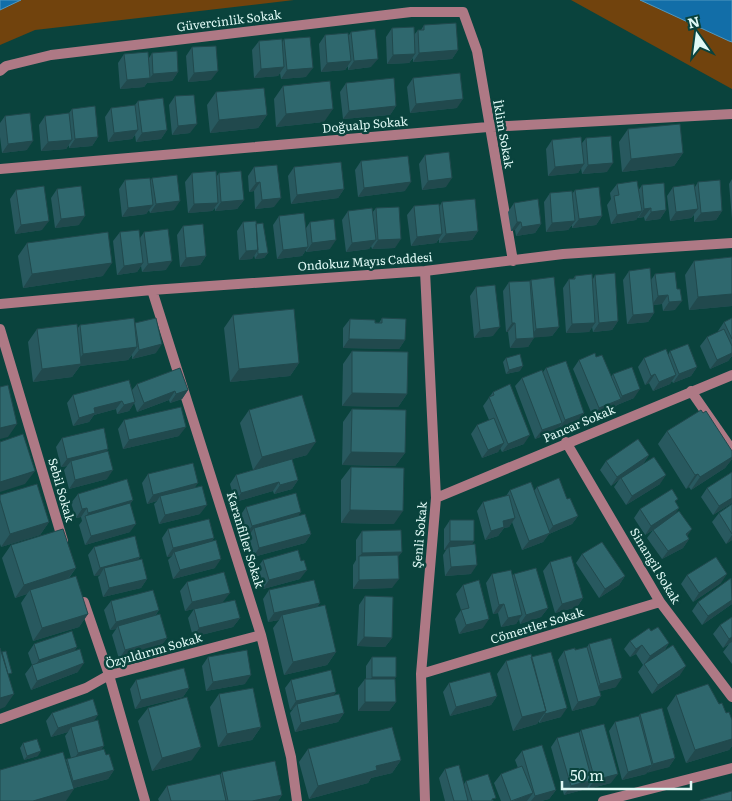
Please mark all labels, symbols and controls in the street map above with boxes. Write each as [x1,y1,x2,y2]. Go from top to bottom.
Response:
street label: Güvercinlik Sokak [175,5,283,35]
north arrow [672,10,722,60]
text: N [685,10,702,33]
street label: İklim Sokak [489,98,519,170]
street label: Doğualp Sokak [321,111,409,137]
street label: Ondokuz Mayıs Caddesi [297,247,433,275]
street label: Pancar Sokak [540,399,618,446]
street label: Sebil Sokak [44,456,80,525]
street label: Karanfiller Sokak [223,489,269,591]
street label: Şenli Sokak [407,500,431,569]
street label: Sinangil Sokak [626,524,686,607]
street label: Cömertler Sokak [488,602,586,648]
street label: Özyıldırım Sokak [103,627,205,672]
scale bar [562,758,691,790]
text: 50 m [570,763,604,786]

